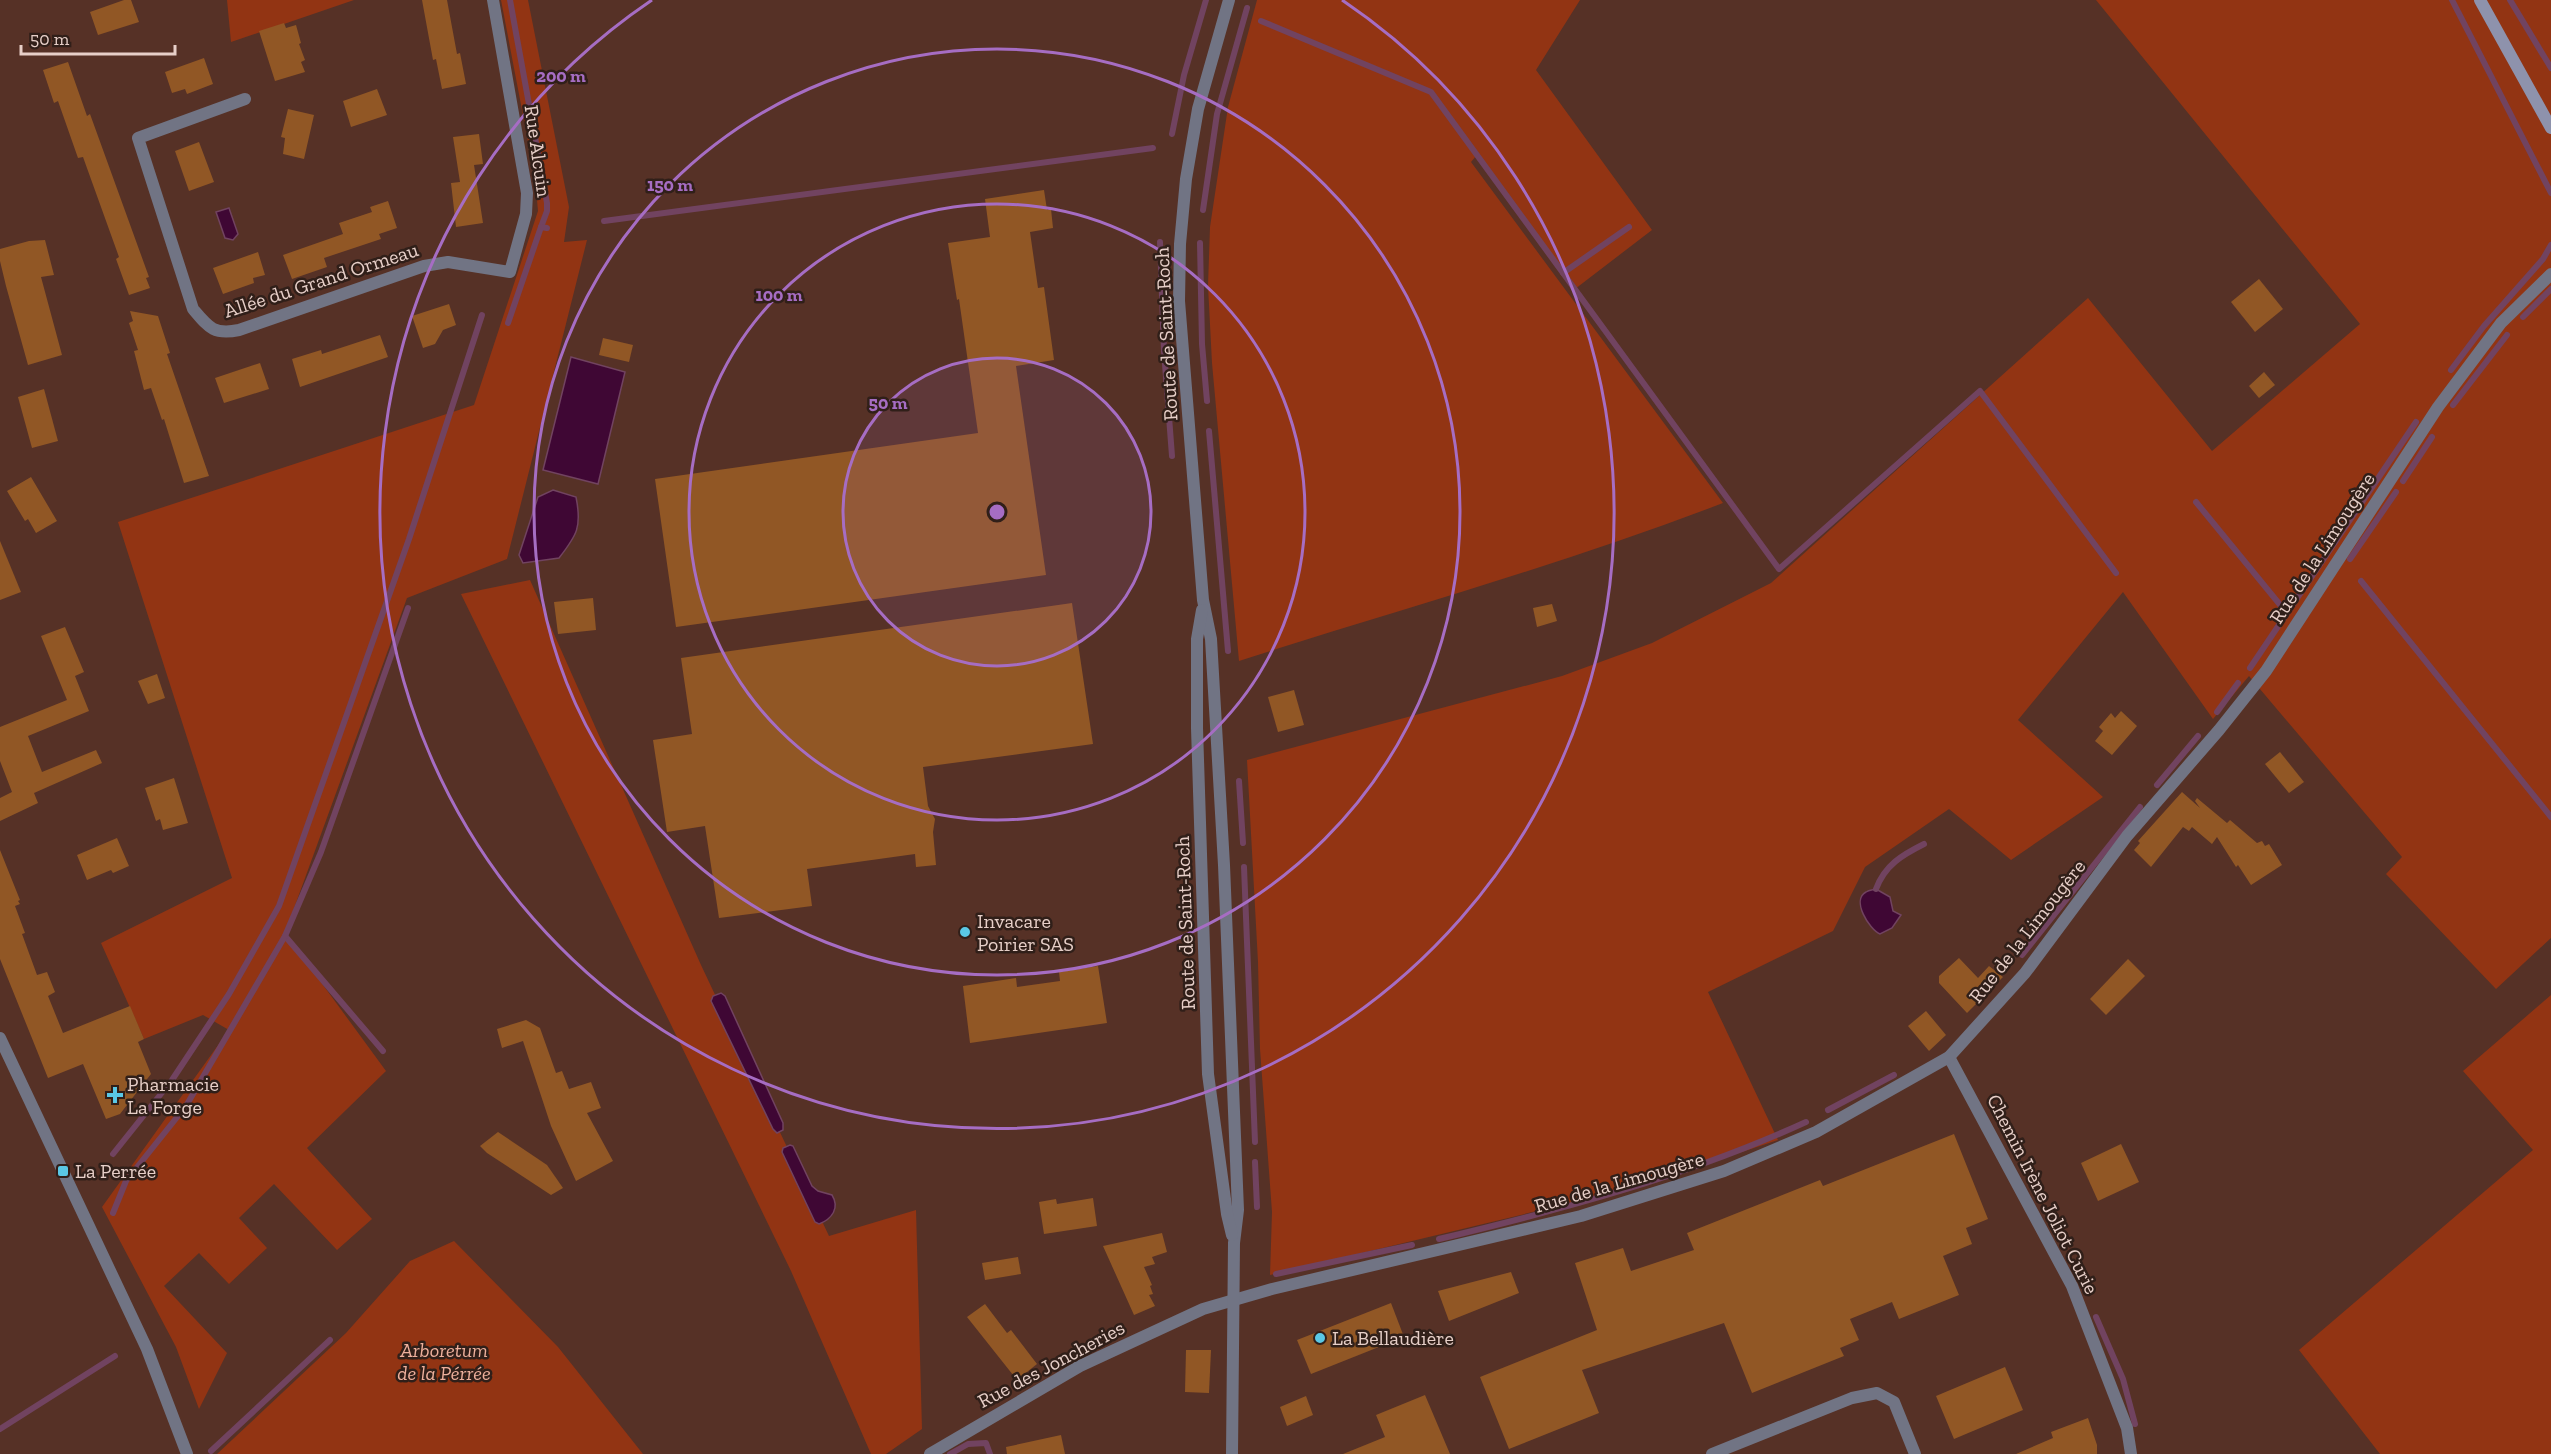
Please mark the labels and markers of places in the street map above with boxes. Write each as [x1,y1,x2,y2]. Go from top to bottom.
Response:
centre of rings [987,502,1007,522]
place label: Invacare Poirier SAS [977,909,1074,956]
marker: Invacare Poirier SAS [958,925,972,939]
place label: Pharmacie La Forge [127,1072,219,1119]
marker: Pharmacie La Forge [108,1088,122,1102]
place label: La Perrée [75,1159,156,1183]
marker: La Perrée [56,1164,70,1178]
place label: La Bellaudière [1332,1326,1454,1350]
marker: La Bellaudière [1313,1331,1327,1345]

